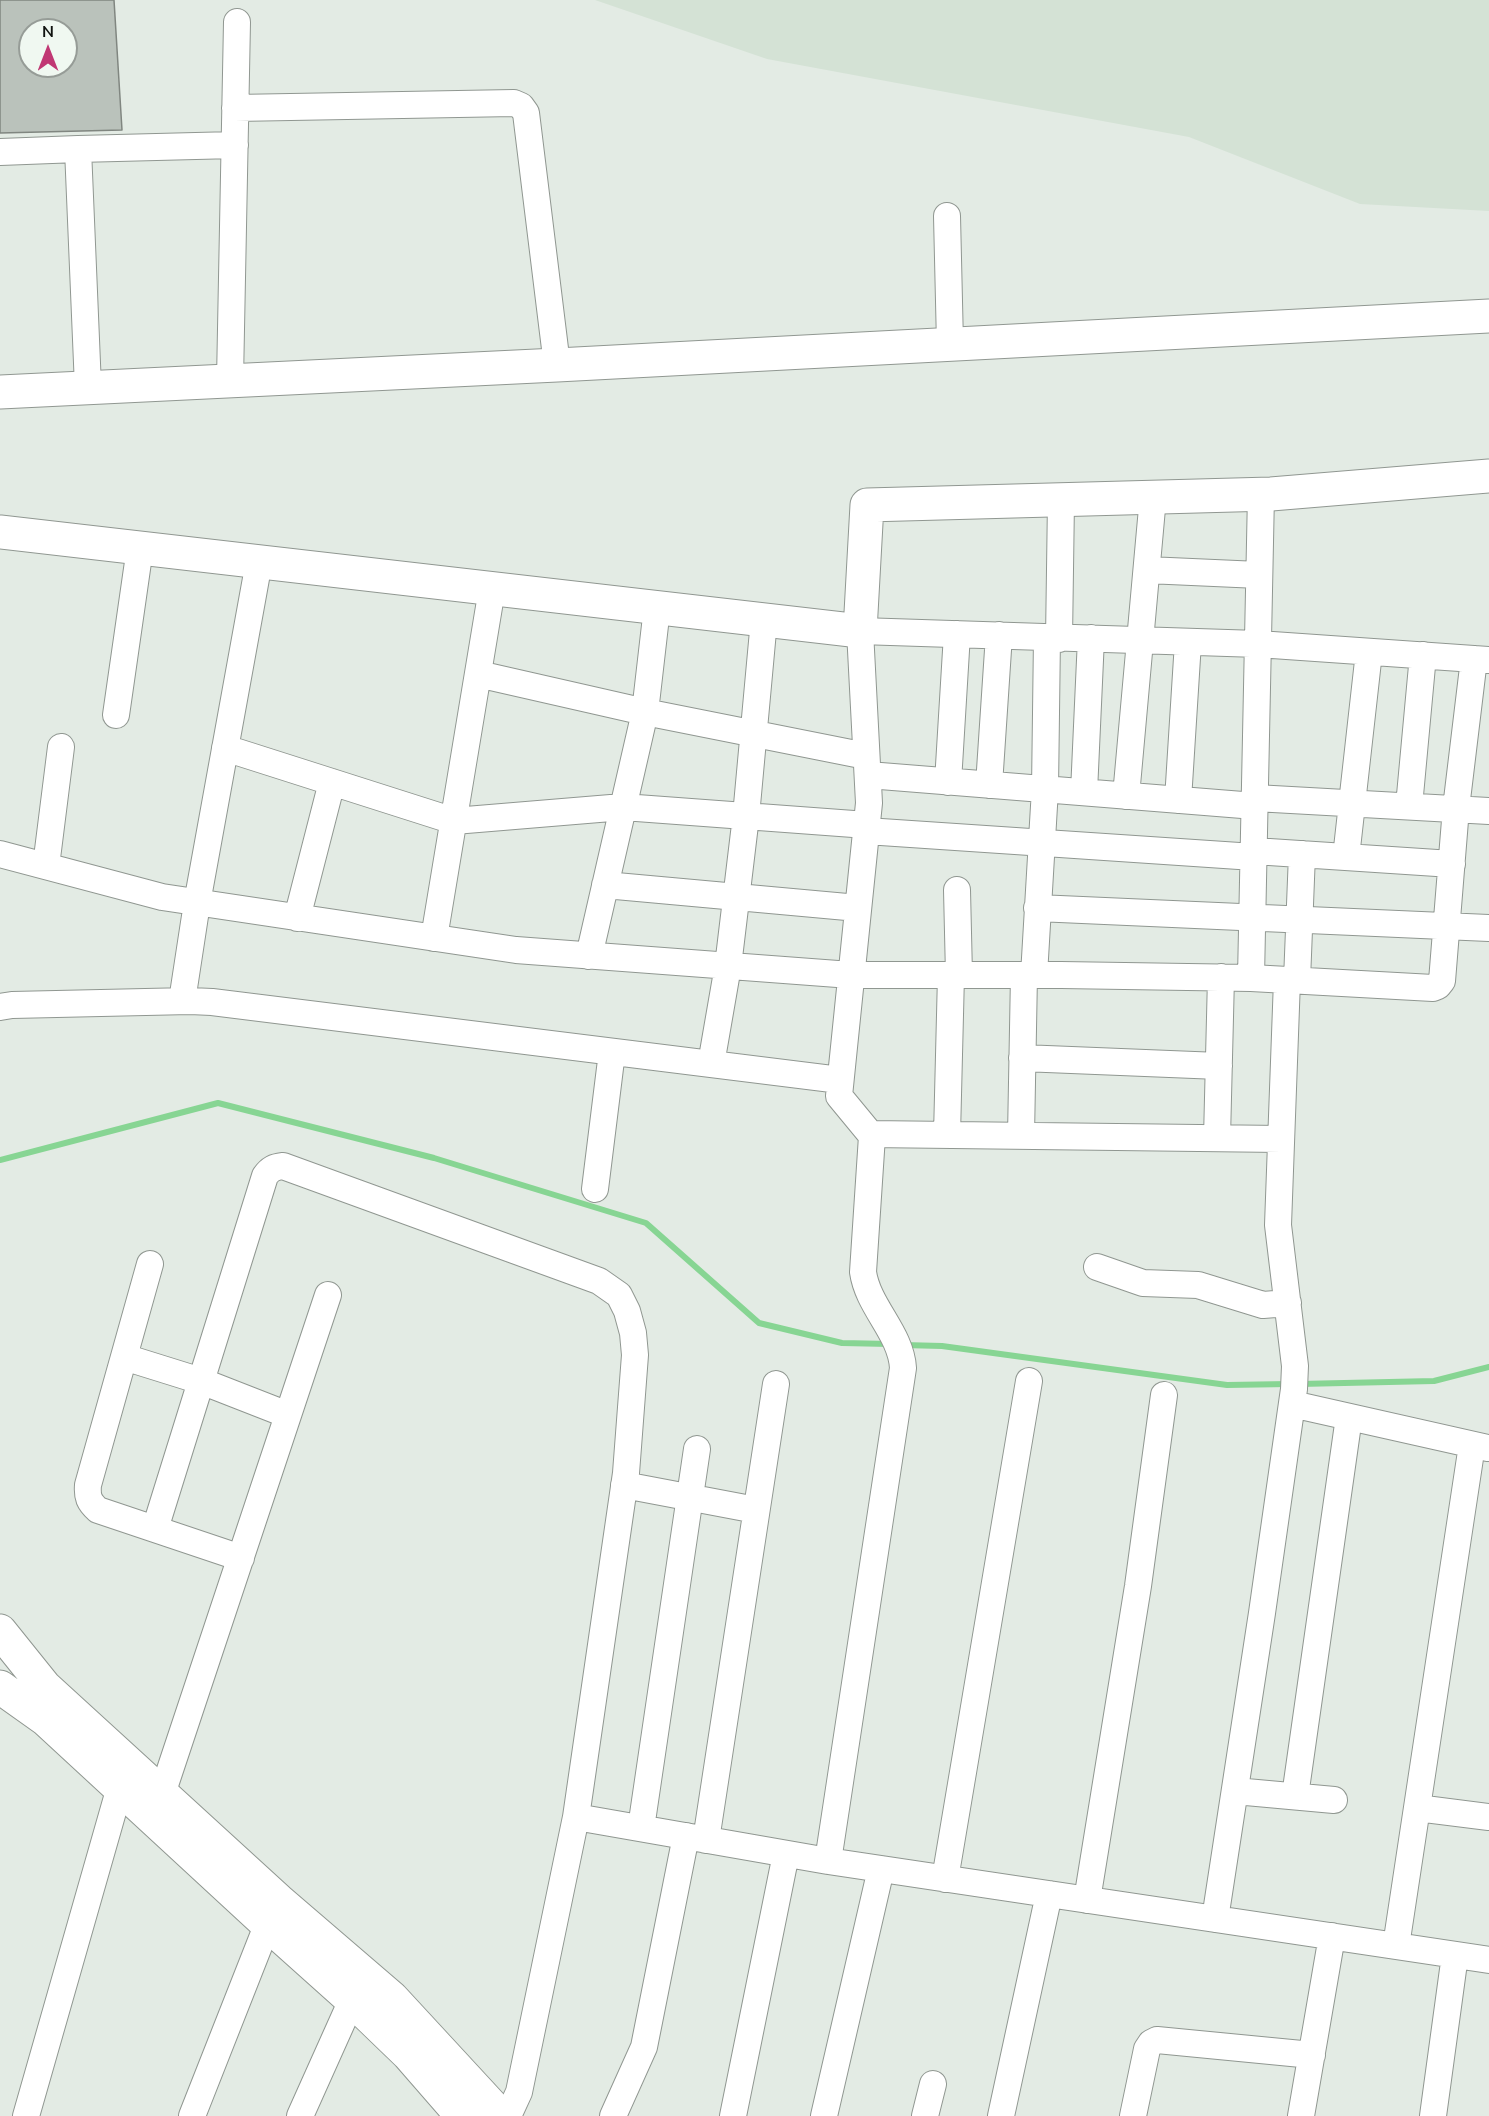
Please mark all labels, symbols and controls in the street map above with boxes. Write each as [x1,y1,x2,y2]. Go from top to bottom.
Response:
north arrow [18,18,78,78]
text: N [42,21,54,43]

